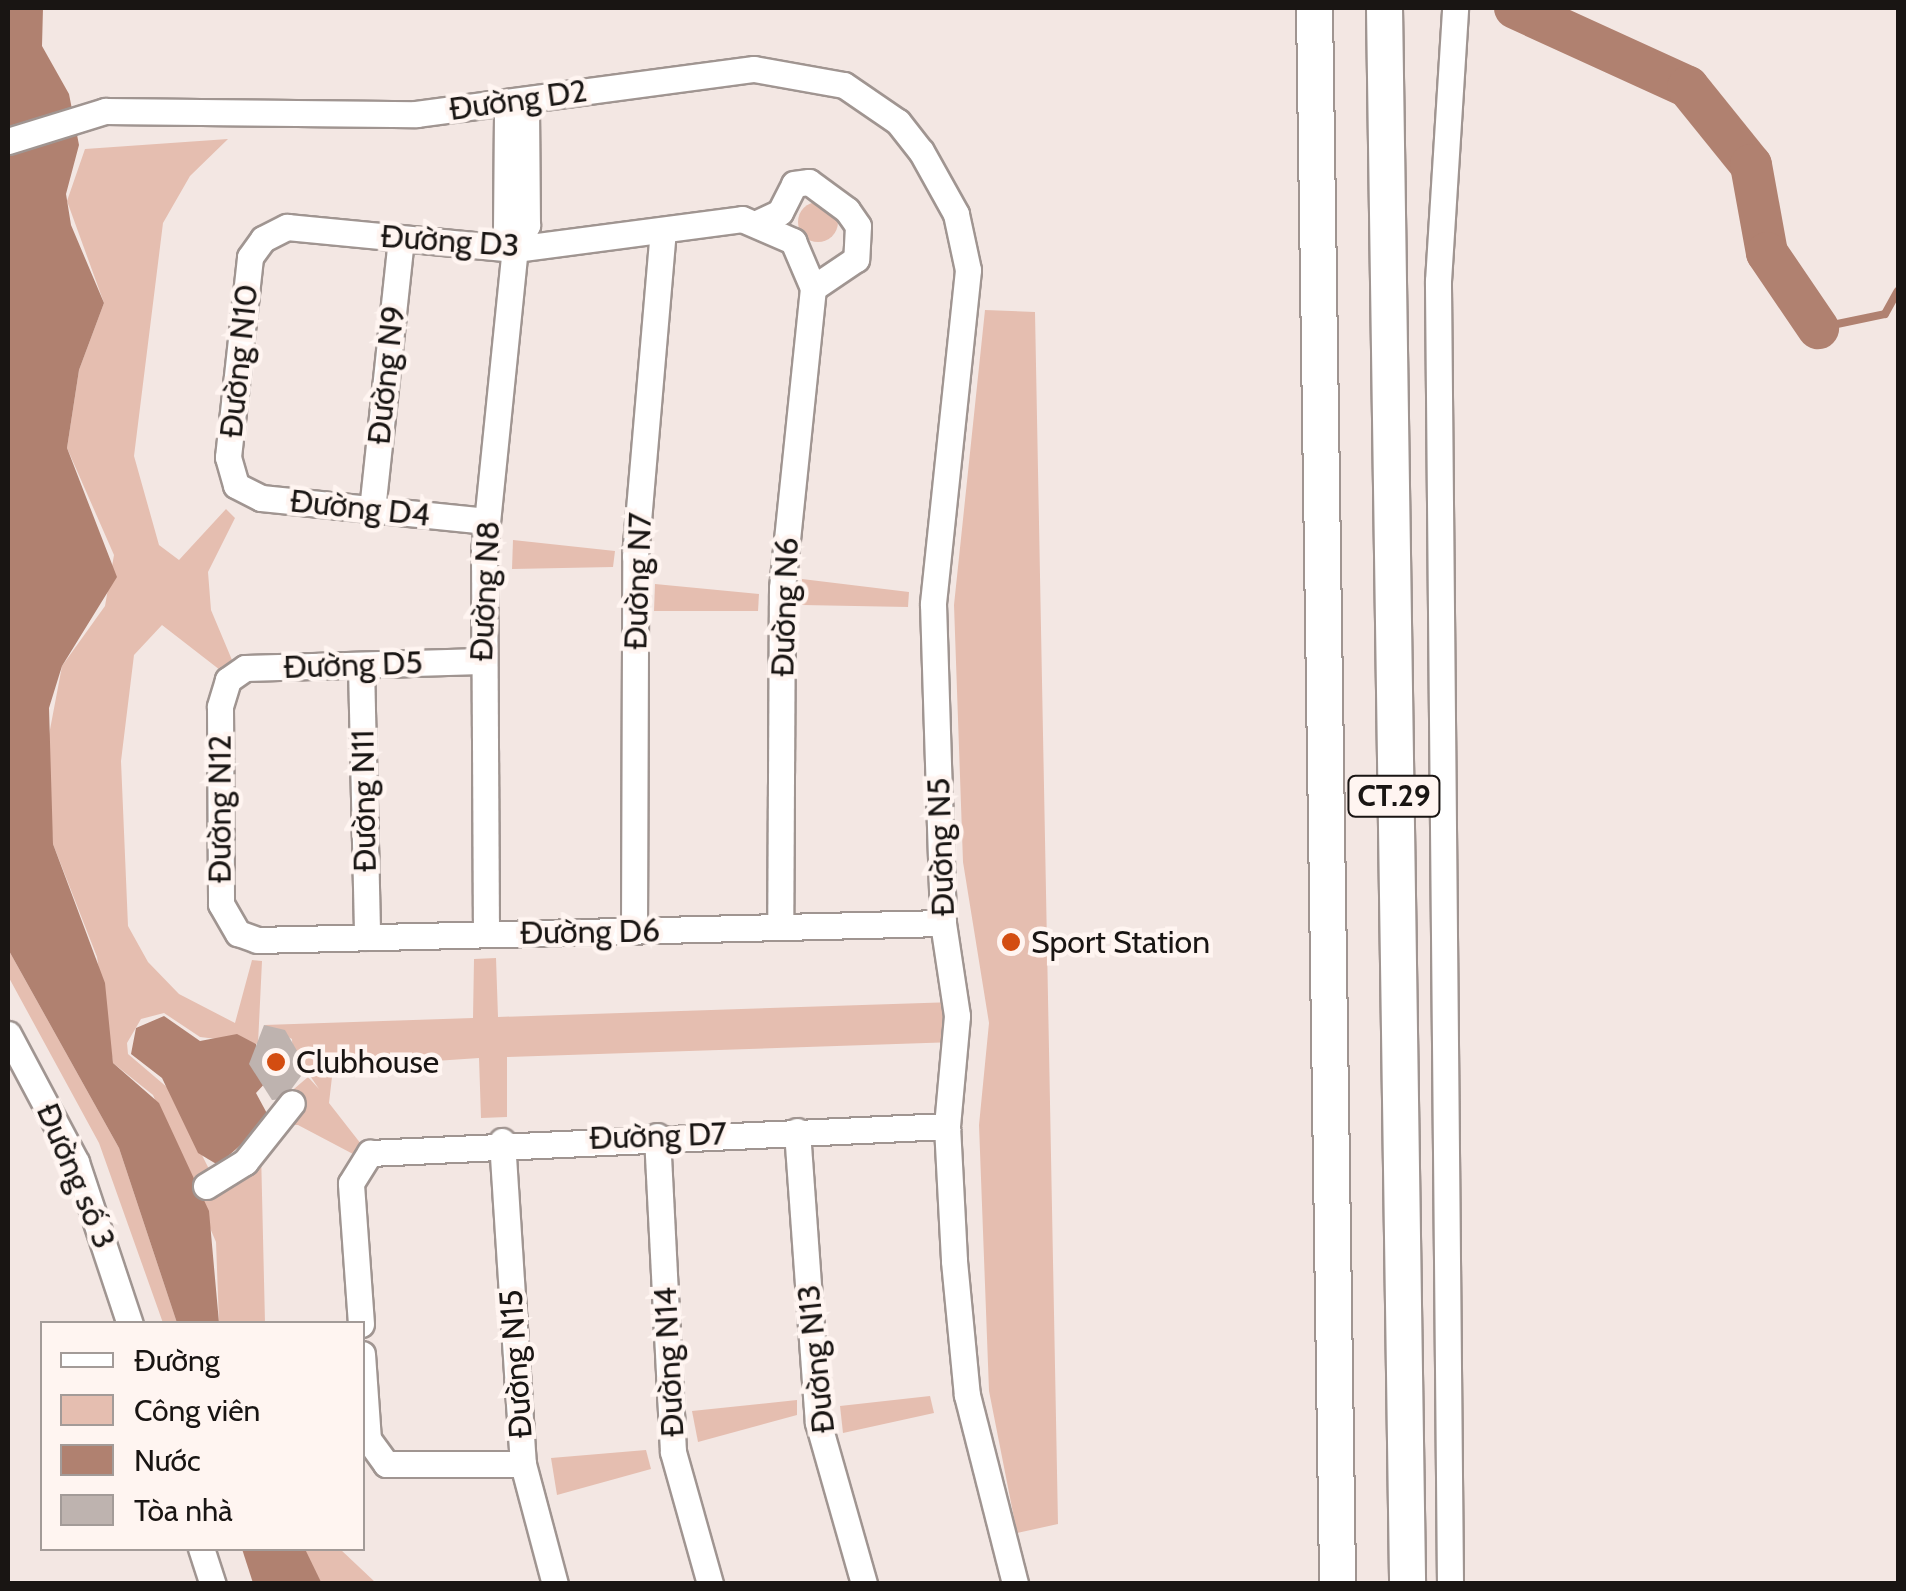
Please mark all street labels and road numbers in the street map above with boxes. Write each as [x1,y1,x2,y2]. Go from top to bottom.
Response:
street label: Đường D2 [447,71,589,129]
street label: Đường D3 [379,217,521,265]
street label: Đường N10 [212,282,266,440]
street label: Đường N9 [360,304,412,446]
street label: Đường D4 [288,482,432,534]
street label: Đường N7 [616,512,660,650]
street label: Đường N8 [462,520,508,662]
street label: Đường N6 [763,537,807,677]
street label: Đường D5 [283,643,423,687]
street label: Đường N11 [344,730,384,872]
street label: Đường N12 [201,735,239,883]
road number: CT.29 [1346,771,1442,821]
street label: Đường N5 [919,777,963,917]
street label: Đường D6 [520,912,660,952]
street label: Đường số 3 [28,1098,124,1254]
street label: Đường D7 [589,1114,727,1158]
street label: Đường N13 [789,1283,843,1435]
street label: Đường N14 [646,1286,692,1438]
street label: Đường N15 [492,1288,540,1440]

